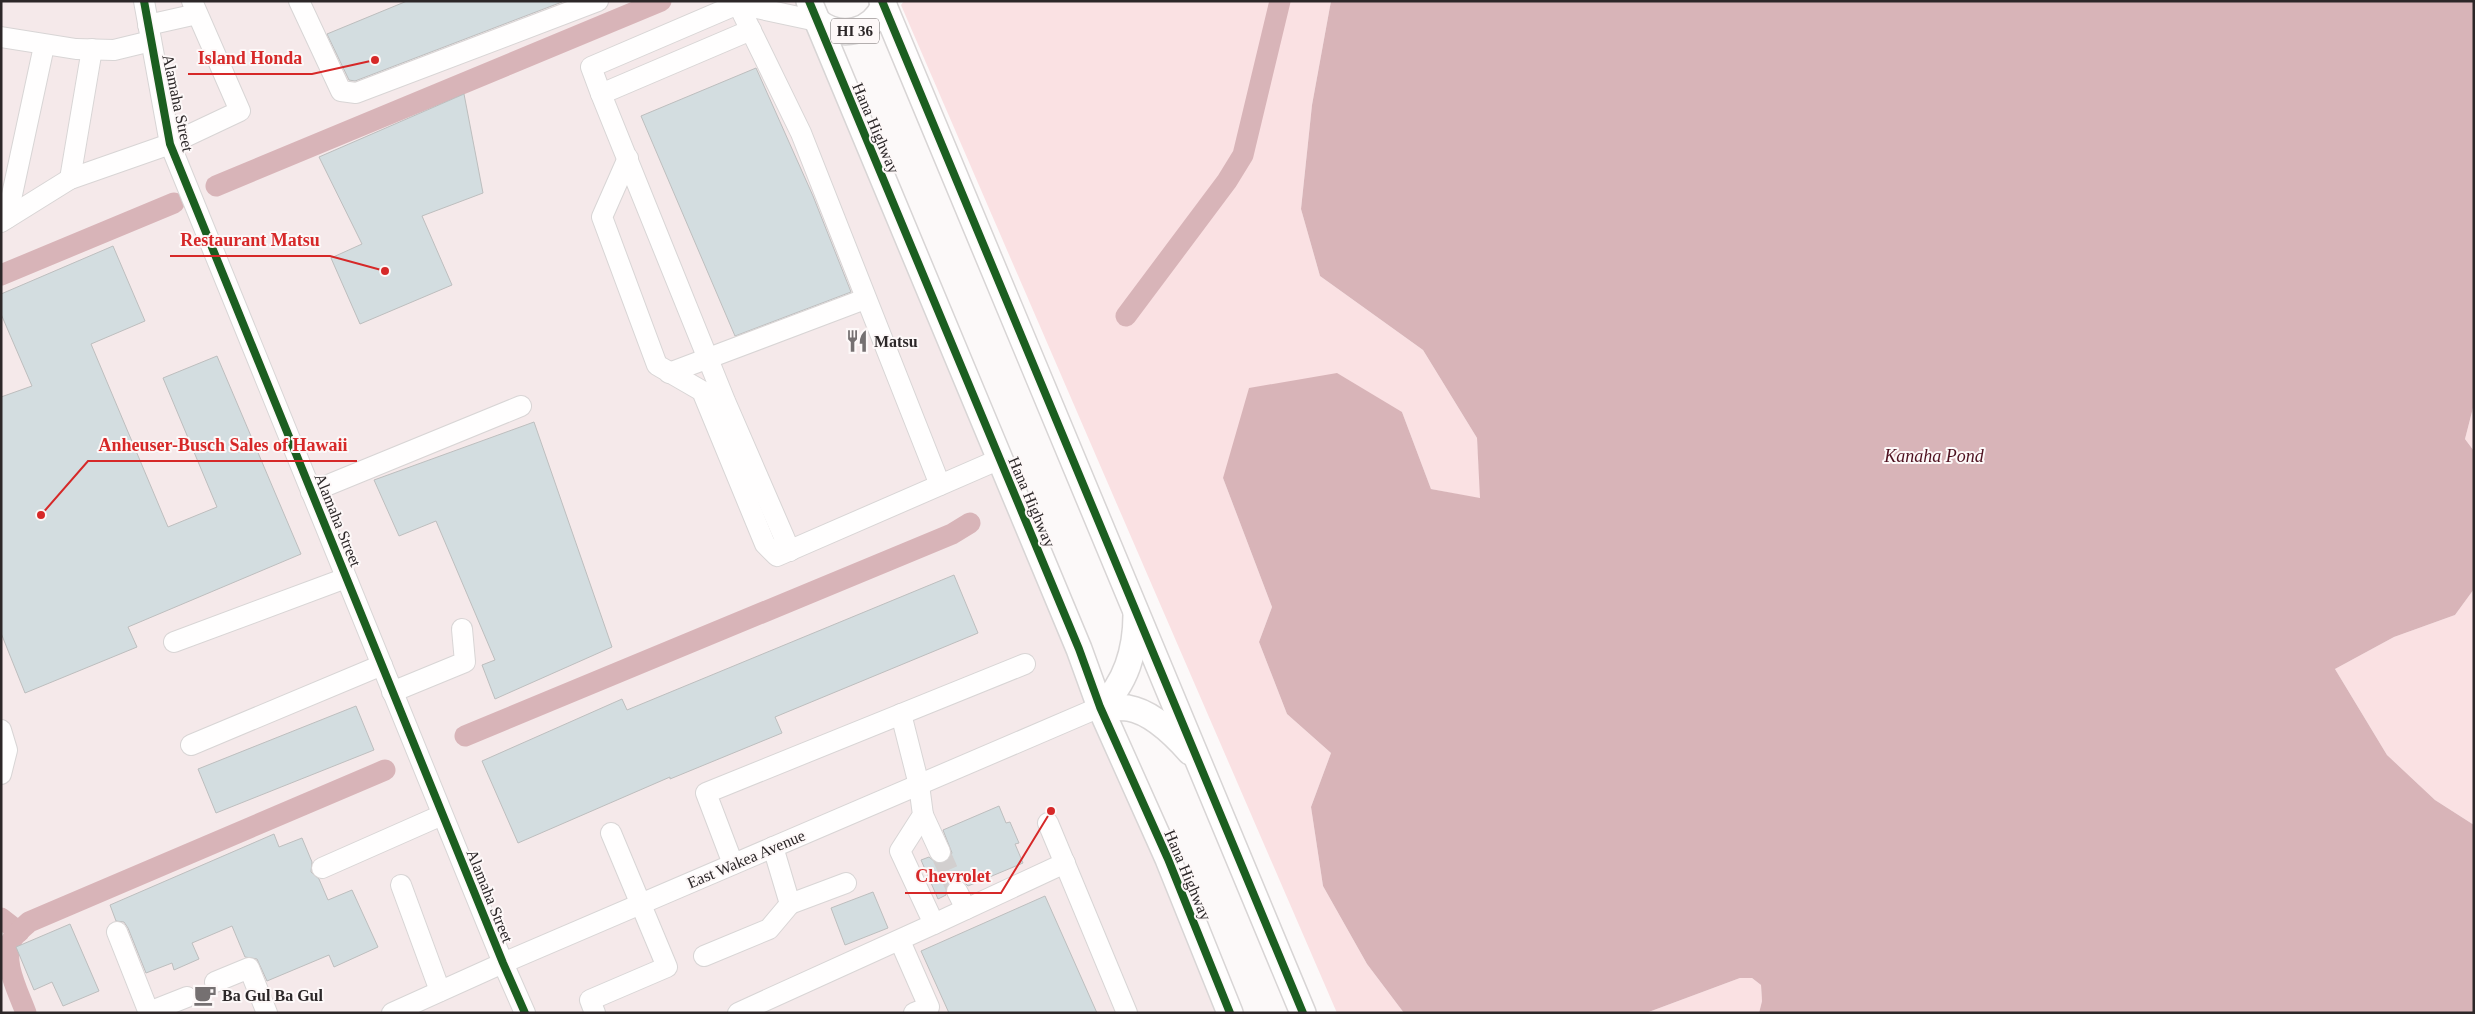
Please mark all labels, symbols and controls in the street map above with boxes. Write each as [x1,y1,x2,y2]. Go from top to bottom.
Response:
road number: HI 36 [831,18,879,44]
callout: Island Honda [188,41,312,74]
text: Island Honda [198,48,302,68]
street label: Alamaha Street [159,53,197,154]
street label: Hana Highway [848,80,903,176]
callout: Restaurant Matsu [170,223,330,256]
text: Restaurant Matsu [180,230,320,250]
restaurant icon: Matsu [844,328,870,354]
place label: Matsu [874,333,918,350]
callout: Anheuser-Busch Sales of Hawaii [88,428,357,461]
text: Anheuser-Busch Sales of Hawaii [99,435,347,455]
water label: Kanaha Pond [1883,446,1985,466]
street label: Hana Highway [1004,454,1059,550]
street label: Alamaha Street [312,471,365,570]
street label: East Wakea Avenue [685,827,807,891]
street label: Hana Highway [1160,827,1215,923]
street label: Alamaha Street [464,847,517,946]
callout: Chevrolet [905,860,1001,893]
text: Chevrolet [915,866,991,886]
cafe icon: Ba Gul Ba Gul [192,982,218,1008]
place label: Ba Gul Ba Gul [222,987,323,1004]

